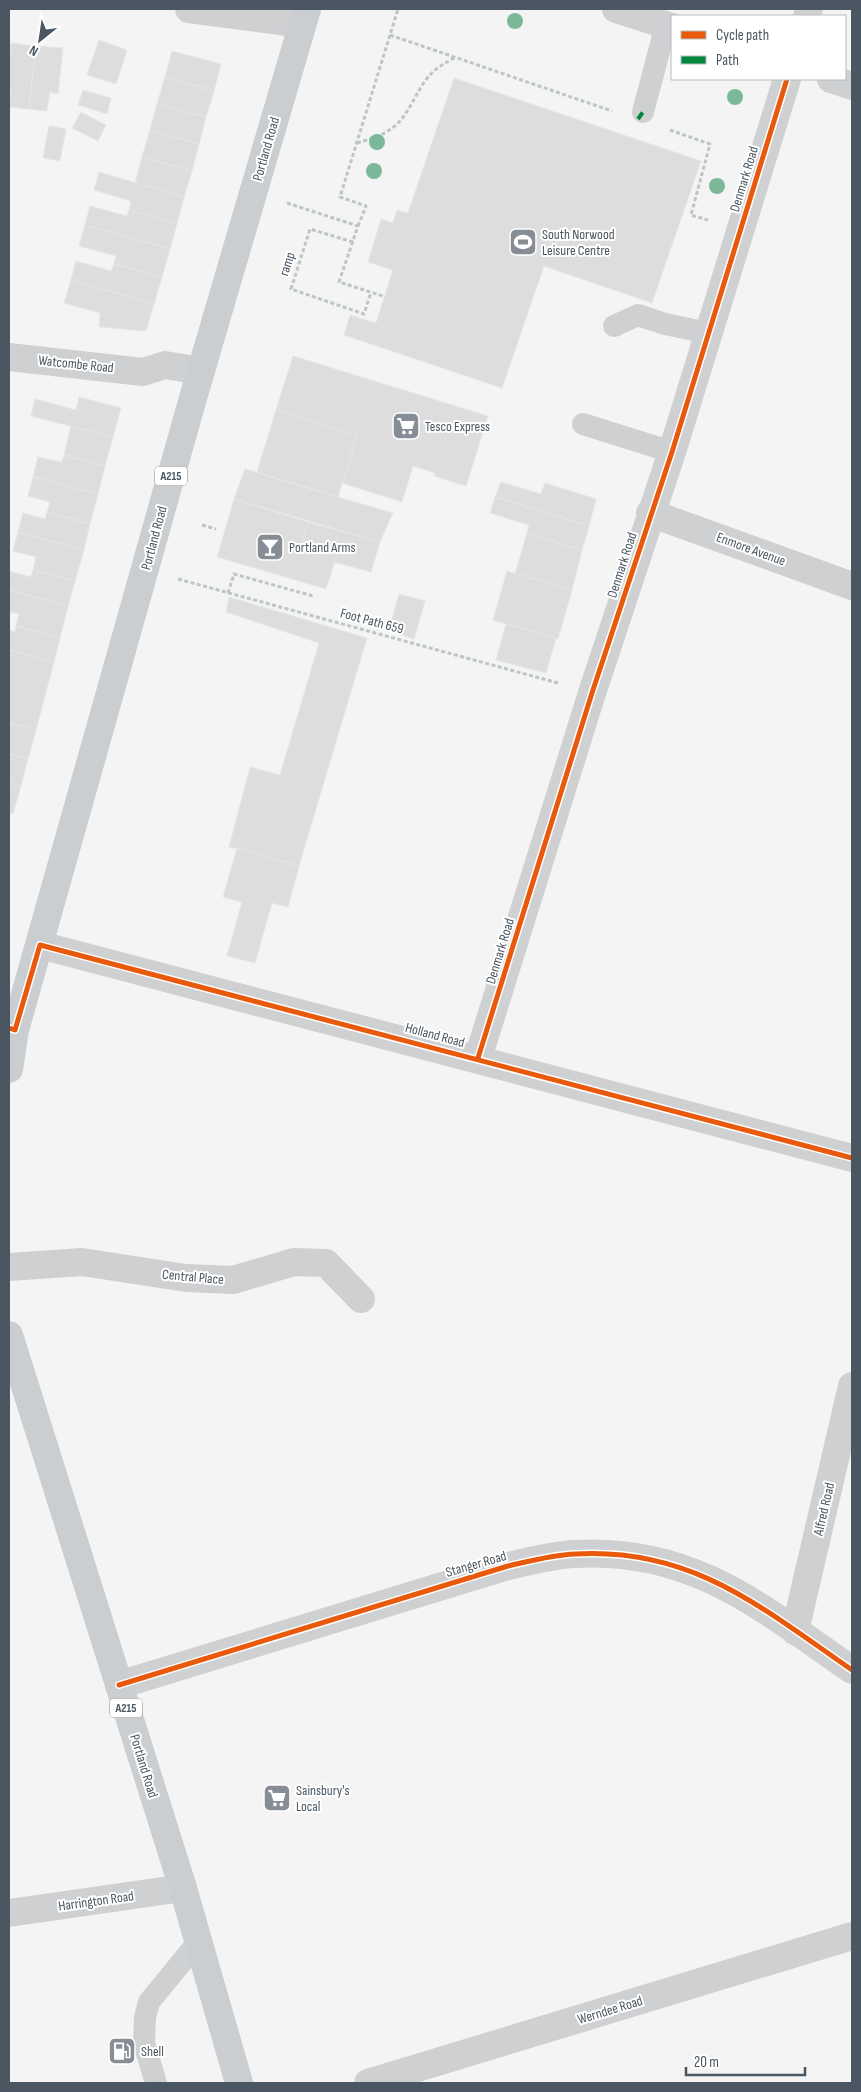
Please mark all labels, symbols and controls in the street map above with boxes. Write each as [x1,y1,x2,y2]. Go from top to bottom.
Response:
north arrow [15,15,65,65]
legend [671,15,846,80]
text: Cycle path [716,26,769,45]
text: N [26,42,41,60]
text: Path [716,51,739,70]
street label: Portland Road [249,115,283,183]
street label: Denmark Road [726,144,762,214]
place label: South Norwood Leisure Centre [542,226,615,259]
sports icon: South Norwood Leisure Centre [508,227,538,257]
street label: ramp [275,250,299,278]
street label: Watcombe Road [38,352,115,376]
supermarket icon: Tesco Express [391,411,421,441]
place label: Tesco Express [425,418,490,435]
road number: A215 [155,466,187,486]
street label: Portland Road [137,504,171,572]
street label: Enmore Avenue [714,529,788,569]
street label: Denmark Road [603,530,641,600]
bar icon: Portland Arms [255,532,285,562]
place label: Portland Arms [289,539,356,556]
street label: Foot Path 659 [339,604,405,638]
street label: Denmark Road [482,916,518,986]
street label: Holland Road [403,1019,467,1051]
street label: Central Place [162,1266,224,1288]
street label: Alfred Road [809,1481,838,1538]
street label: Stanger Road [444,1547,508,1581]
road number: A215 [110,1699,142,1718]
street label: Portland Road [126,1732,162,1800]
place label: Sainsbury's Local [296,1782,349,1815]
supermarket icon: Sainsbury's Local [262,1783,292,1813]
street label: Harrington Road [57,1887,135,1915]
street label: Werndee Road [575,1992,645,2028]
fuel station icon: Shell [107,2036,137,2066]
place label: Shell [141,2043,164,2060]
scale bar [686,2044,805,2076]
text: 20 m [694,2053,719,2072]

